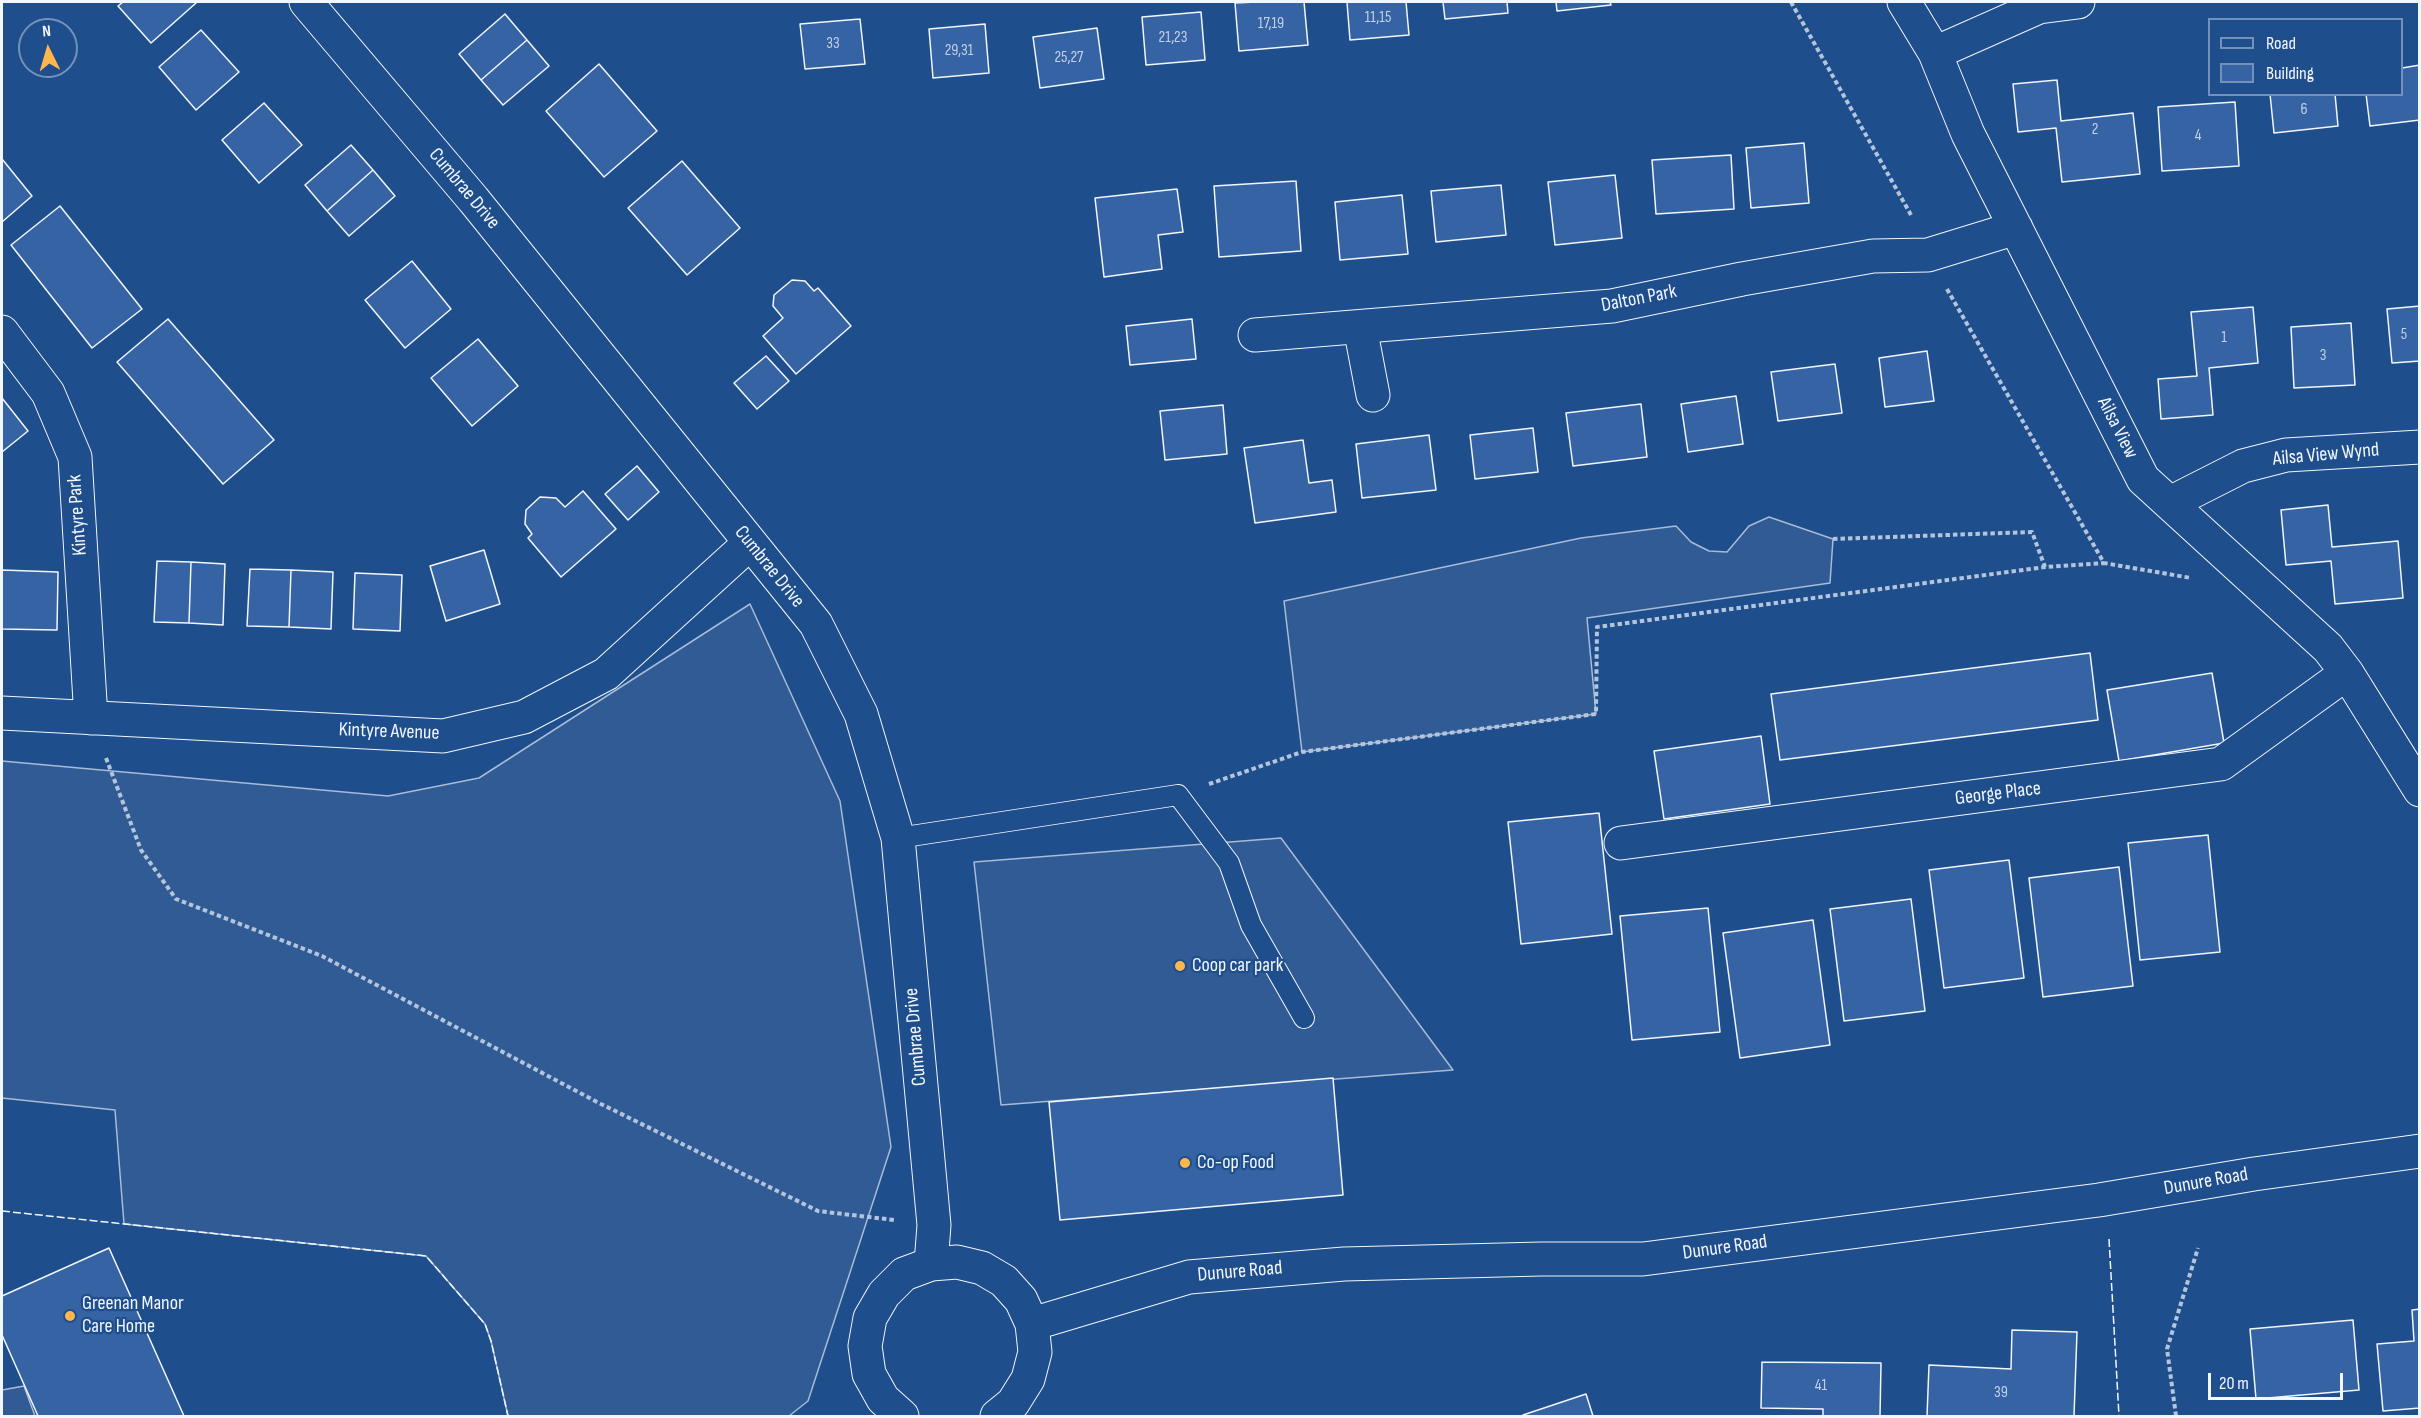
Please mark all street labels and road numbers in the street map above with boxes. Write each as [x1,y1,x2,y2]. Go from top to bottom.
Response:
street label: Cumbrae Drive [423,144,505,234]
street label: Dalton Park [1599,280,1679,318]
street label: Ailsa View [2091,393,2143,463]
street label: Ailsa View Wynd [2272,438,2380,472]
street label: Kintyre Park [63,474,93,556]
street label: Cumbrae Drive [729,521,809,613]
street label: Kintyre Avenue [338,718,440,746]
street label: George Place [1954,777,2042,811]
street label: Cumbrae Drive [900,987,932,1087]
street label: Dunure Road [2162,1163,2250,1201]
street label: Dunure Road [1681,1230,1769,1266]
street label: Dunure Road [1197,1256,1283,1288]

